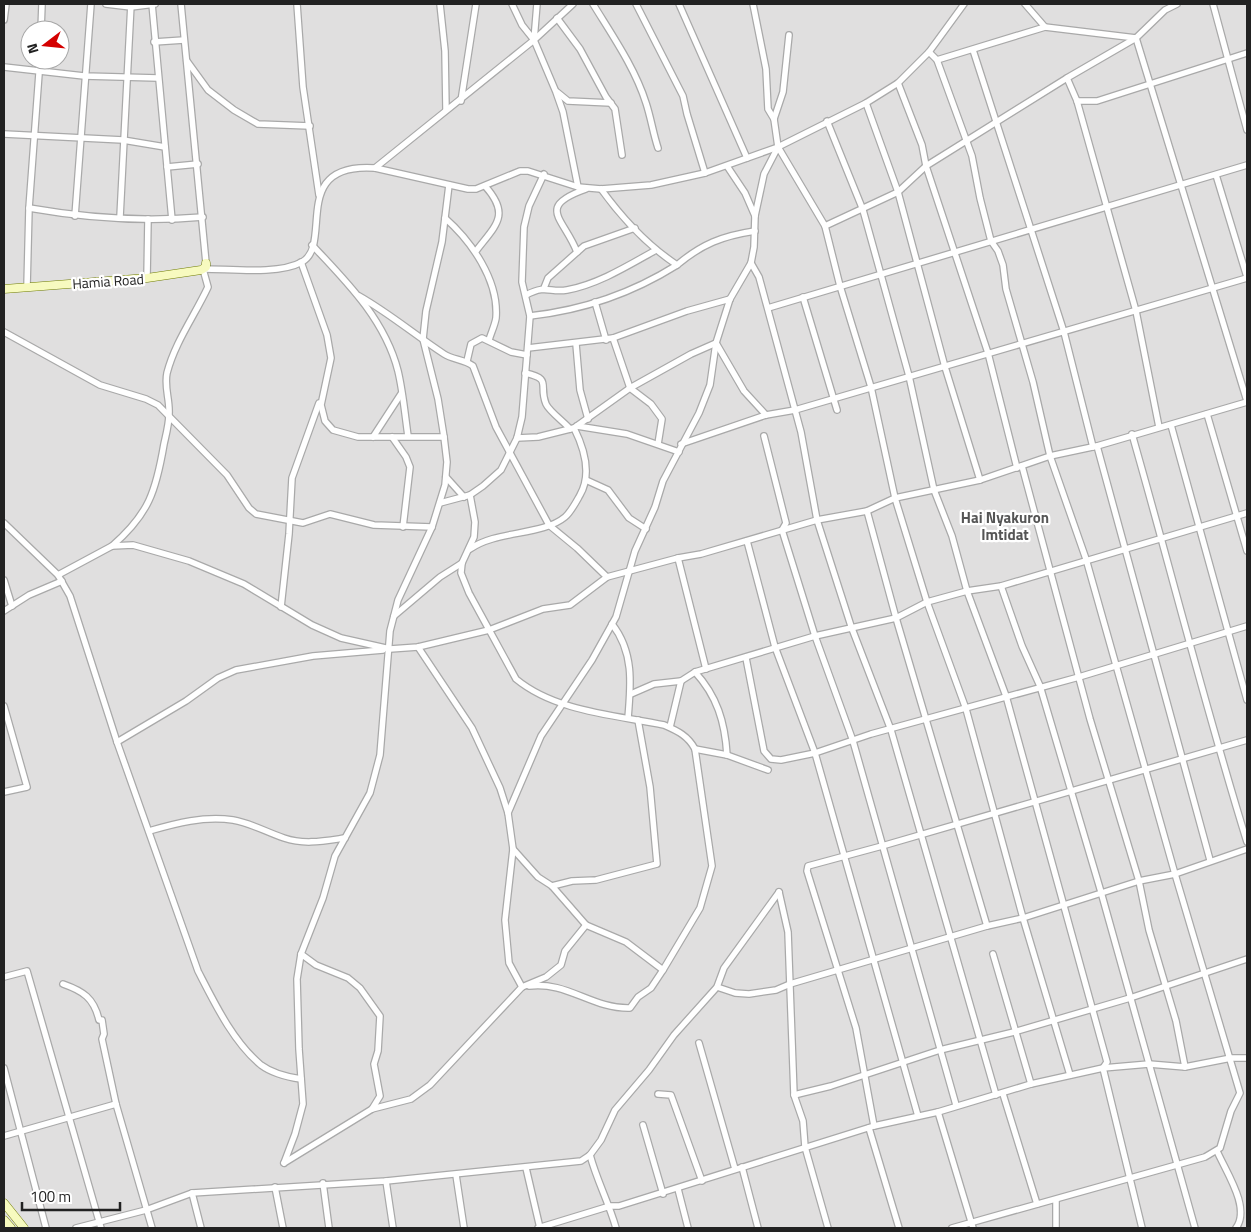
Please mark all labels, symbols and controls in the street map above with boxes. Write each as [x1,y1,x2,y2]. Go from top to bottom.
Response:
north arrow [20,20,70,70]
text: N [21,41,43,56]
street label: Hamia Road [72,268,144,294]
district label: Hai Nyakuron Imtidat [961,506,1049,546]
scale bar [22,1180,120,1212]
text: 100 m [30,1185,71,1208]

